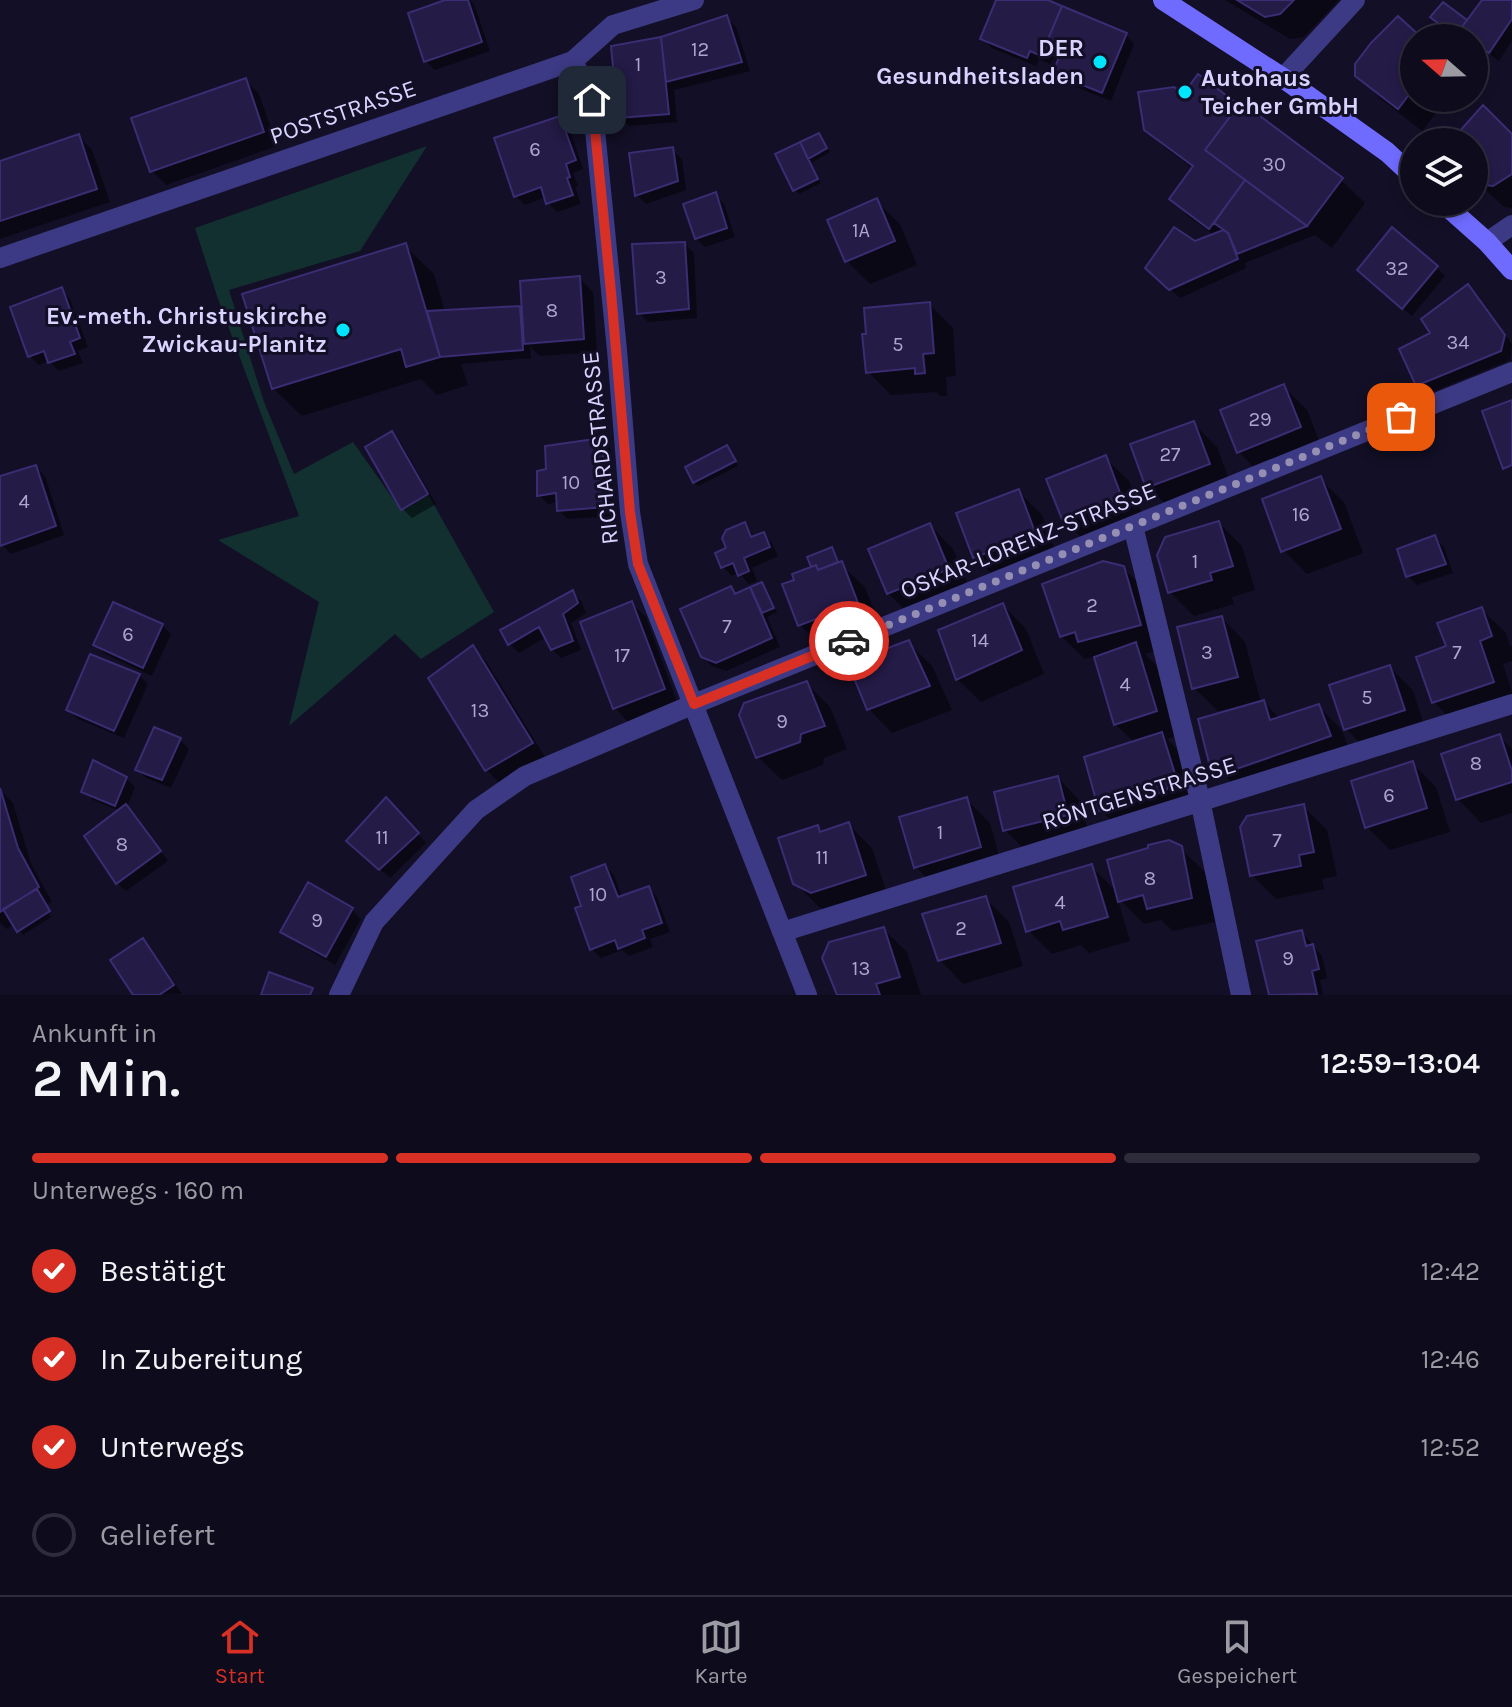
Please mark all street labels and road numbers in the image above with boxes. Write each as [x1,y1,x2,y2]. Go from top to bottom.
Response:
street label: POSTSTRASSE [266,74,420,150]
street label: RICHARDSTRASSE [576,350,624,546]
street label: OSKAR-LORENZ-STRASSE [896,476,1160,604]
street label: RÖNTGENSTRASSE [1039,750,1239,836]

